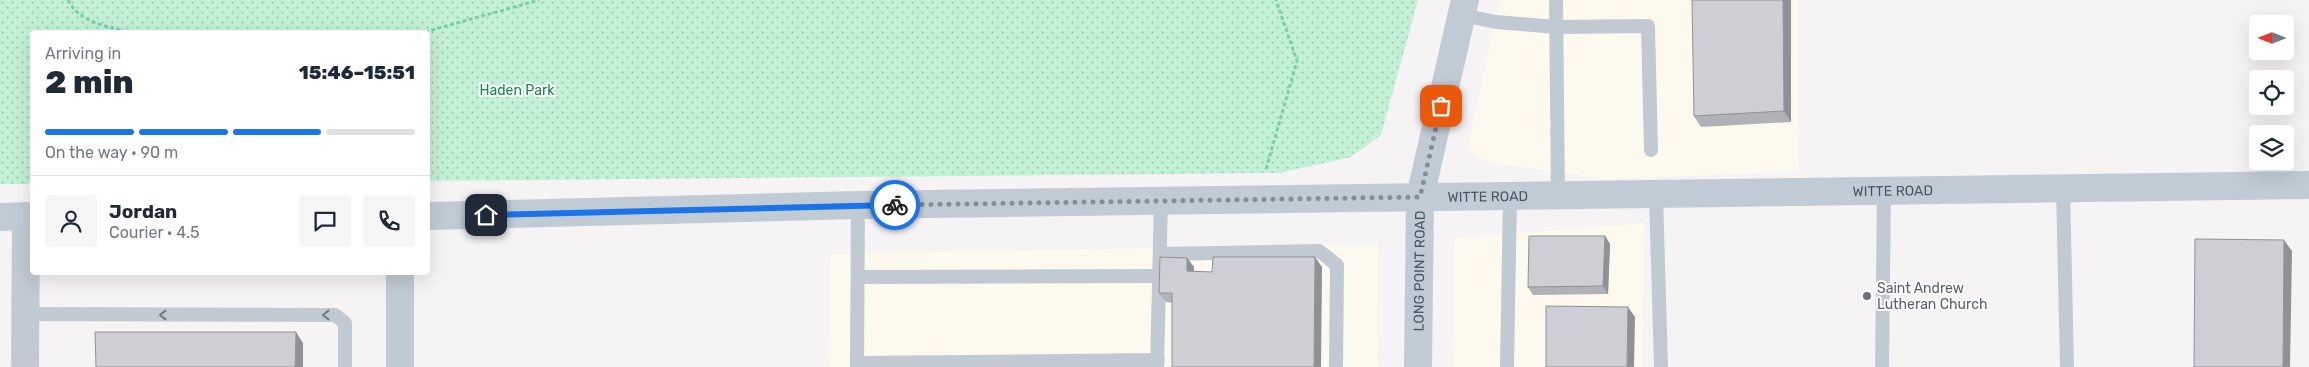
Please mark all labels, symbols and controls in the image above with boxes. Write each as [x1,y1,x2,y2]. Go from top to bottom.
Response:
north arrow [2249,15,2294,60]
map controls [2249,15,2294,170]
text: Arriving in [45,44,121,63]
text: 15:46–15:51 [299,61,415,84]
text: 2 min [45,63,134,101]
button: locate [2249,70,2294,115]
park label: Haden Park [480,82,555,99]
pin [1420,85,1462,127]
icon: bag [1427,92,1455,120]
button: layers [2249,125,2294,170]
text: On the way · 90 m [45,143,178,162]
courier [870,180,920,230]
street label: WITTE ROAD [1852,182,1933,200]
street label: WITTE ROAD [1447,187,1528,205]
icon: bike [881,191,909,219]
pin [465,194,507,236]
button: person [45,195,97,247]
button: chat [299,195,351,247]
button: phone [363,195,415,247]
text: Jordan [109,200,177,223]
icon: home [472,201,500,229]
street label: LONG POINT ROAD [1410,211,1428,331]
text: Courier · 4.5 [109,223,199,242]
place label: Saint Andrew Lutheran Church [1877,280,1988,313]
marker: Saint Andrew Lutheran Church [1861,290,1873,302]
one-way arrow [159,310,167,320]
one-way arrow [322,310,330,320]

